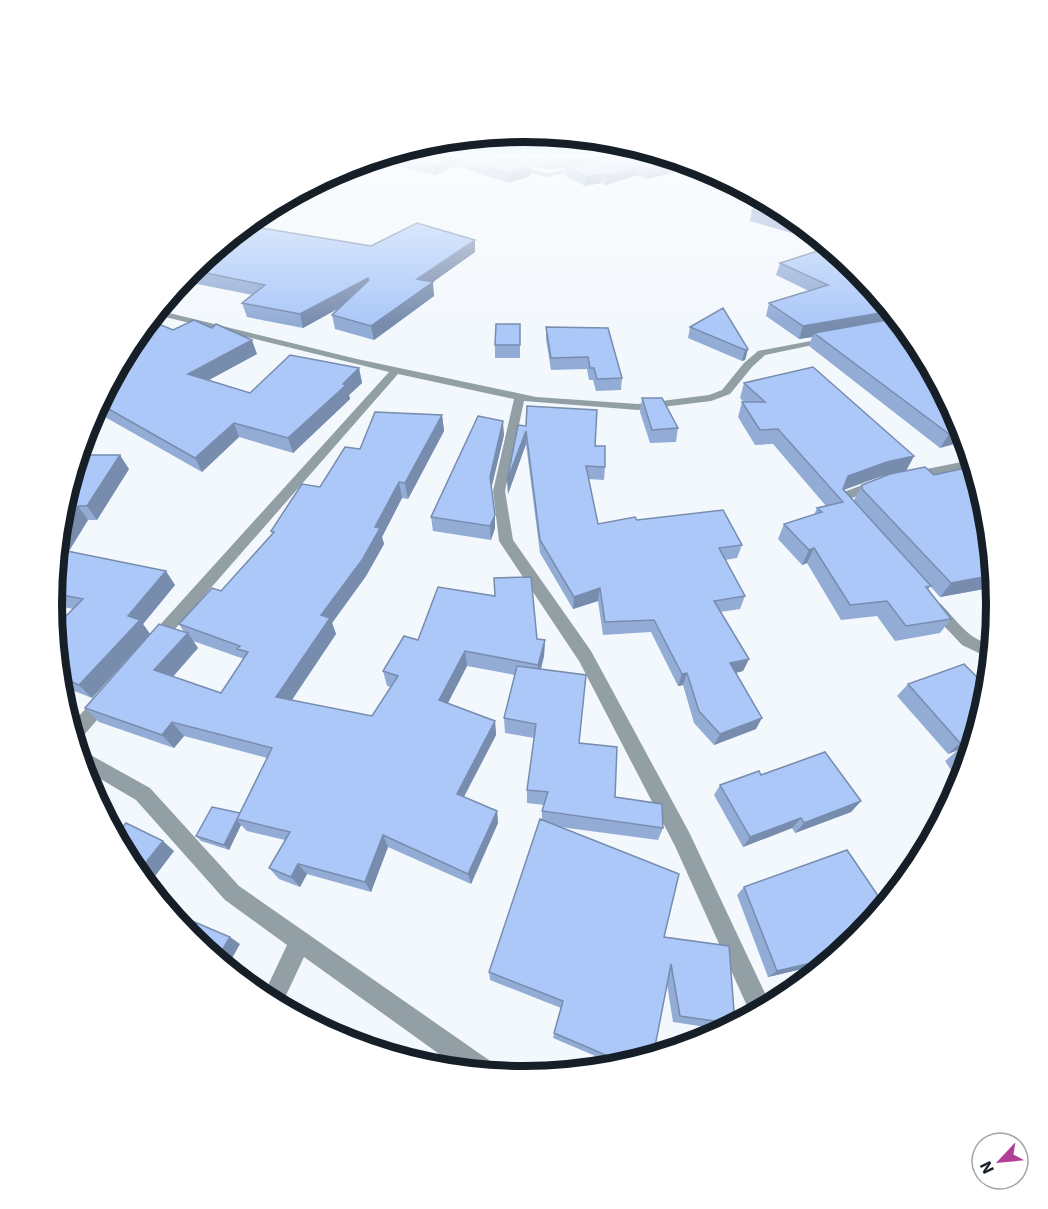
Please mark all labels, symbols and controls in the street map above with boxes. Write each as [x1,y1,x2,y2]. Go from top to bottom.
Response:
north arrow [970,1131,1030,1191]
text: N [975,1158,998,1177]

